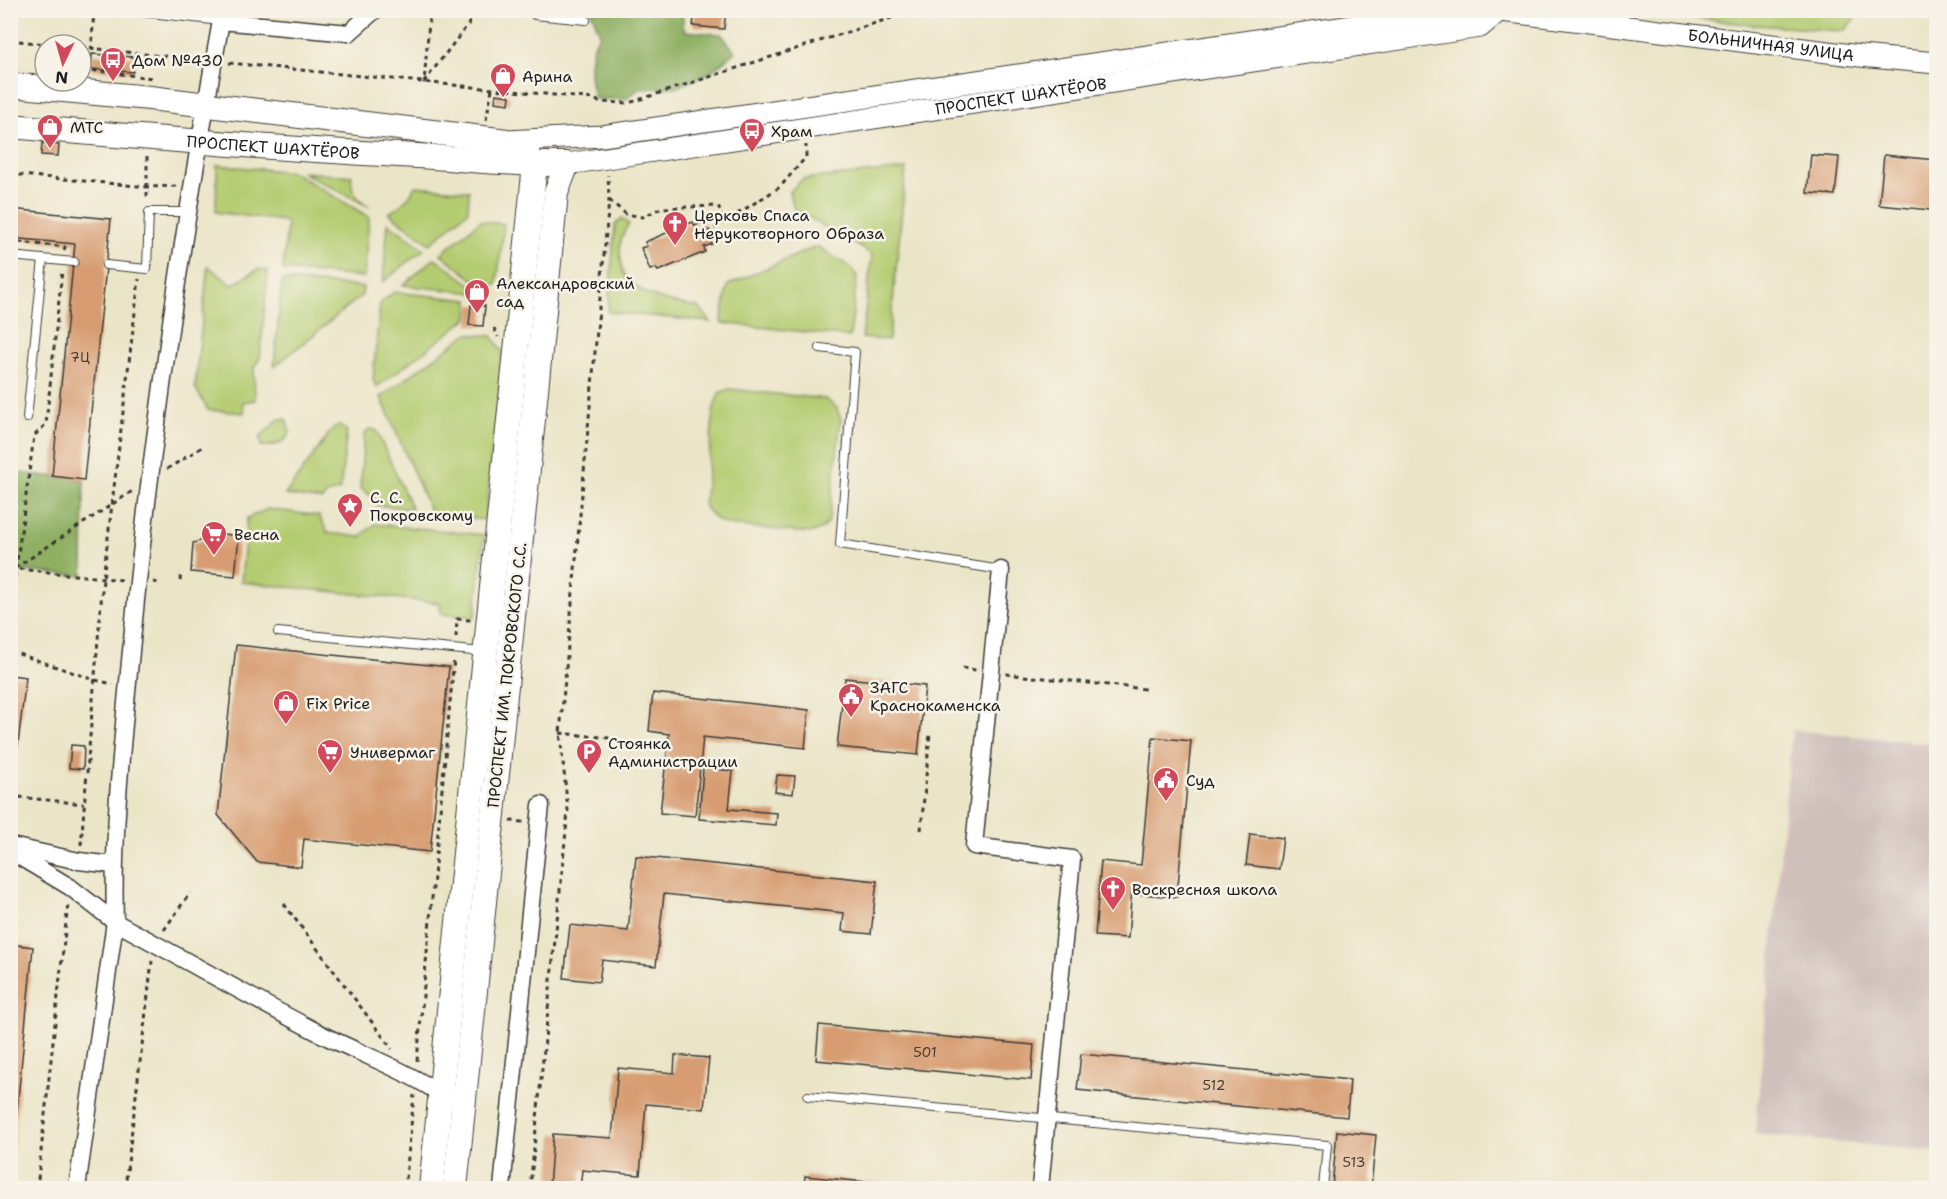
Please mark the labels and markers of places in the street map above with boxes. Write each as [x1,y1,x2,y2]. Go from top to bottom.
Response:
bus stop icon: Дом №430 [98,45,128,83]
place label: Дом №430 [132,50,223,71]
shop icon: Арина [488,61,518,99]
place label: Арина [522,66,572,87]
shop icon: МТС [35,112,65,150]
bus stop icon: Храм [737,116,767,154]
place label: МТС [70,117,104,138]
place label: Храм [771,121,812,142]
place label: Церковь Спаса Нерукотворного Образа [694,205,884,244]
church icon: Церковь Спаса Нерукотворного Образа [660,209,690,247]
place label: Александровский сад [496,273,635,312]
shop icon: Александровский сад [462,277,492,315]
place label: С. С. Покровскому [370,487,473,526]
place icon: С. С. Покровскому [335,491,365,529]
supermarket icon: Весна [199,519,229,557]
place label: Весна [234,524,279,545]
place label: ЗАГС Краснокаменска [870,677,1001,716]
public building icon: ЗАГС Краснокаменска [836,681,866,719]
shop icon: Fix Price [271,688,301,726]
place label: Fix Price [306,693,370,714]
place label: Стоянка Администрации [608,733,738,772]
supermarket icon: Универмаг [315,737,345,775]
parking icon: Стоянка Администрации [574,737,604,775]
place label: Универмаг [350,742,436,763]
public building icon: Суд [1151,765,1181,803]
place label: Суд [1186,770,1215,791]
church icon: Воскресная школа [1098,874,1128,912]
place label: Воскресная школа [1132,879,1277,900]

